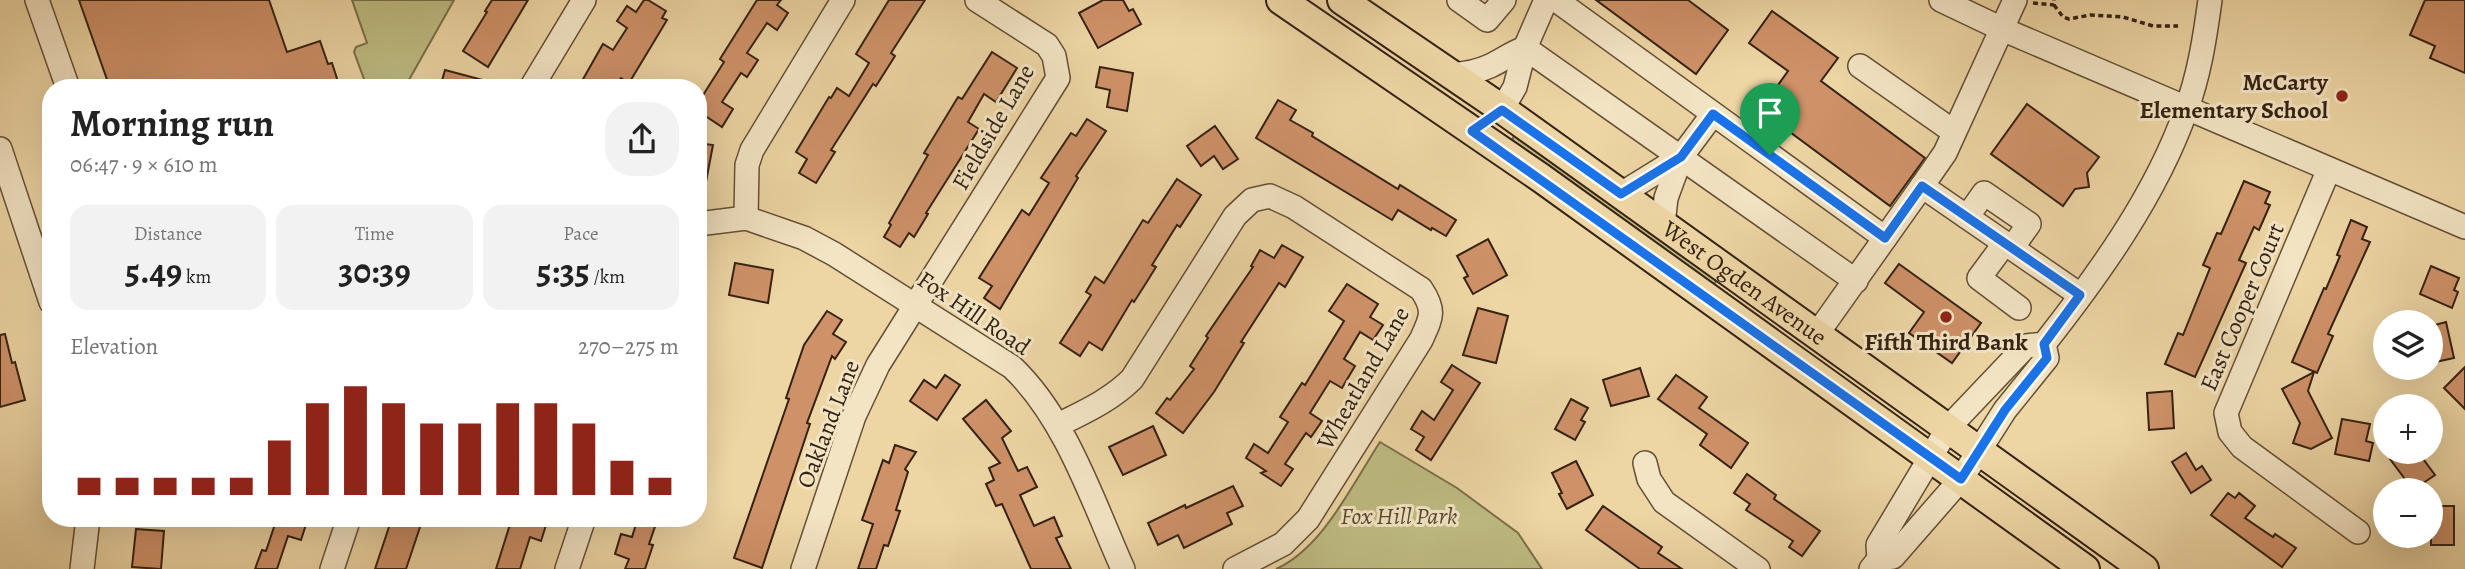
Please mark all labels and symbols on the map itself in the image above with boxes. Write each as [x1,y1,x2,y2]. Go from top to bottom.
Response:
street label: Fieldside Lane [944,58,1042,196]
place label: McCarty Elementary School [2140,66,2329,126]
pin [1740,83,1800,155]
marker: McCarty Elementary School [2334,88,2350,104]
street label: West Ogden Avenue [1655,212,1833,353]
street label: East Cooper Court [2192,218,2292,396]
street label: Fox Hill Road [911,263,1037,363]
street label: Wheatland Lane [1309,301,1417,456]
marker: Fifth Third Bank [1938,309,1954,325]
place label: Fifth Third Bank [1864,326,2028,358]
street label: Oakland Lane [789,355,867,493]
park label: Fox Hill Park [1341,500,1458,532]

